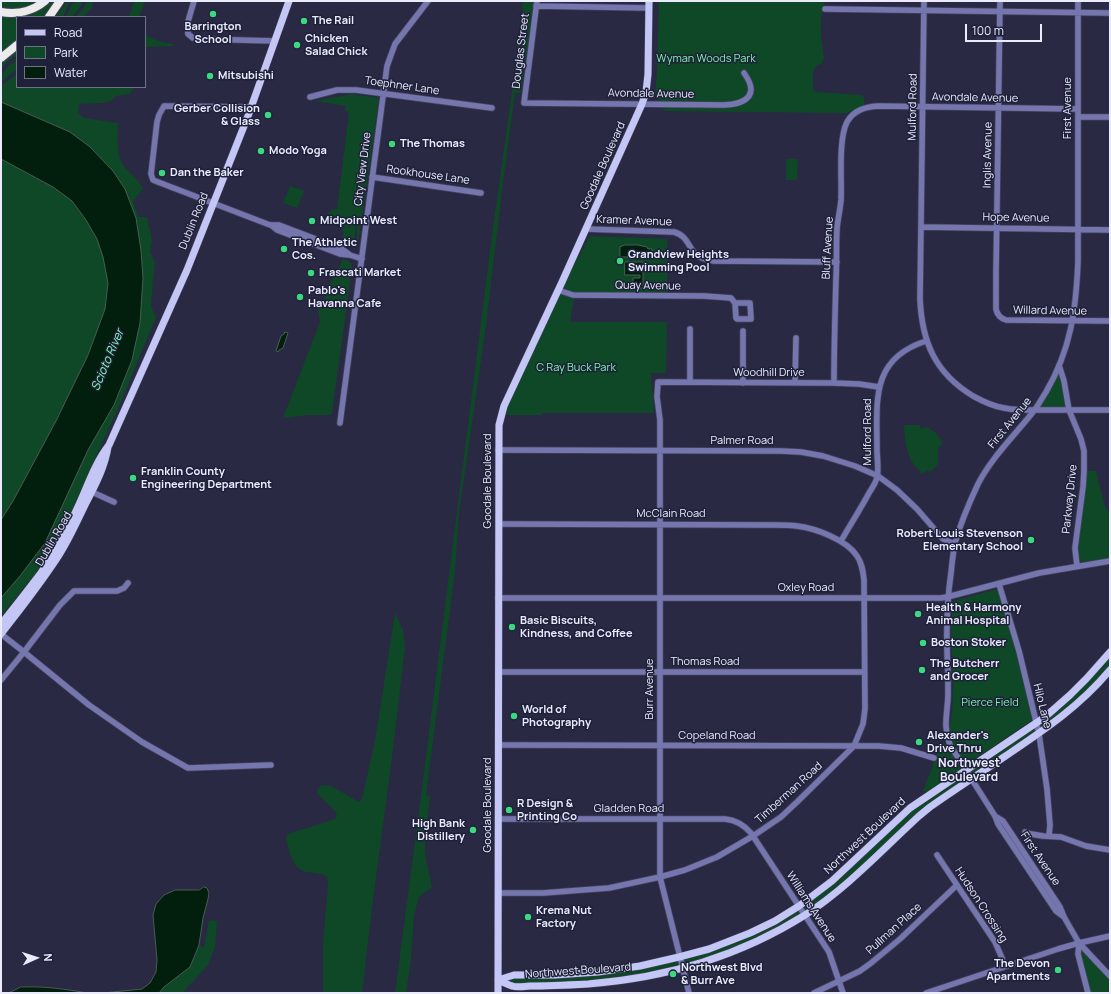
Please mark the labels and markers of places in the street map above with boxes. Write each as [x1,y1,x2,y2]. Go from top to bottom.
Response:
marker: Barrington School [208,9,218,19]
place label: The Rail [312,14,354,28]
marker: The Rail [299,16,309,26]
place label: Barrington School [185,20,241,46]
place label: Chicken Salad Chick [305,32,367,58]
marker: Chicken Salad Chick [292,40,302,50]
place label: Mitsubishi [218,69,274,83]
marker: Mitsubishi [205,71,215,81]
place label: Gerber Collision & Glass [174,102,260,128]
marker: Gerber Collision & Glass [263,110,273,120]
place label: The Thomas [400,137,465,151]
marker: The Thomas [387,139,397,149]
place label: Modo Yoga [269,144,327,158]
marker: Modo Yoga [256,146,266,156]
place label: Dan the Baker [170,166,244,180]
marker: Dan the Baker [157,168,167,178]
place label: Midpoint West [320,214,397,228]
marker: Midpoint West [307,216,317,226]
place label: The Athletic Cos. [292,236,357,262]
marker: The Athletic Cos. [279,244,289,254]
place label: Grandview Heights Swimming Pool [628,248,729,274]
marker: Grandview Heights Swimming Pool [615,256,625,266]
place label: Frascati Market [319,266,401,280]
marker: Frascati Market [306,268,316,278]
place label: Pablo's Havanna Cafe [308,284,381,310]
marker: Pablo's Havanna Cafe [295,292,305,302]
place label: Franklin County Engineering Department [141,465,272,491]
marker: Franklin County Engineering Department [128,473,138,483]
place label: Robert Louis Stevenson Elementary School [896,527,1023,553]
marker: Robert Louis Stevenson Elementary School [1026,535,1036,545]
place label: Health & Harmony Animal Hospital [926,601,1021,627]
marker: Health & Harmony Animal Hospital [913,609,923,619]
place label: Basic Biscuits, Kindness, and Coffee [520,614,633,640]
marker: Basic Biscuits, Kindness, and Coffee [507,622,517,632]
place label: Boston Stoker [931,636,1006,650]
marker: Boston Stoker [918,638,928,648]
place label: The Butcherr and Grocer [930,657,999,683]
marker: The Butcherr and Grocer [917,665,927,675]
place label: World of Photography [522,703,591,729]
marker: World of Photography [509,711,519,721]
place label: Alexander's Drive Thru [927,729,989,755]
marker: Alexander's Drive Thru [914,737,924,747]
place label: R Design & Printing Co [517,797,577,823]
marker: R Design & Printing Co [504,805,514,815]
place label: High Bank Distillery [412,817,465,843]
marker: High Bank Distillery [468,825,478,835]
place label: Krema Nut Factory [536,904,592,930]
marker: Krema Nut Factory [523,912,533,922]
place label: The Devon Apartments [987,957,1050,983]
place label: Northwest Blvd & Burr Ave [681,961,763,987]
marker: The Devon Apartments [1053,965,1063,975]
marker: Northwest Blvd & Burr Ave [668,969,678,979]

